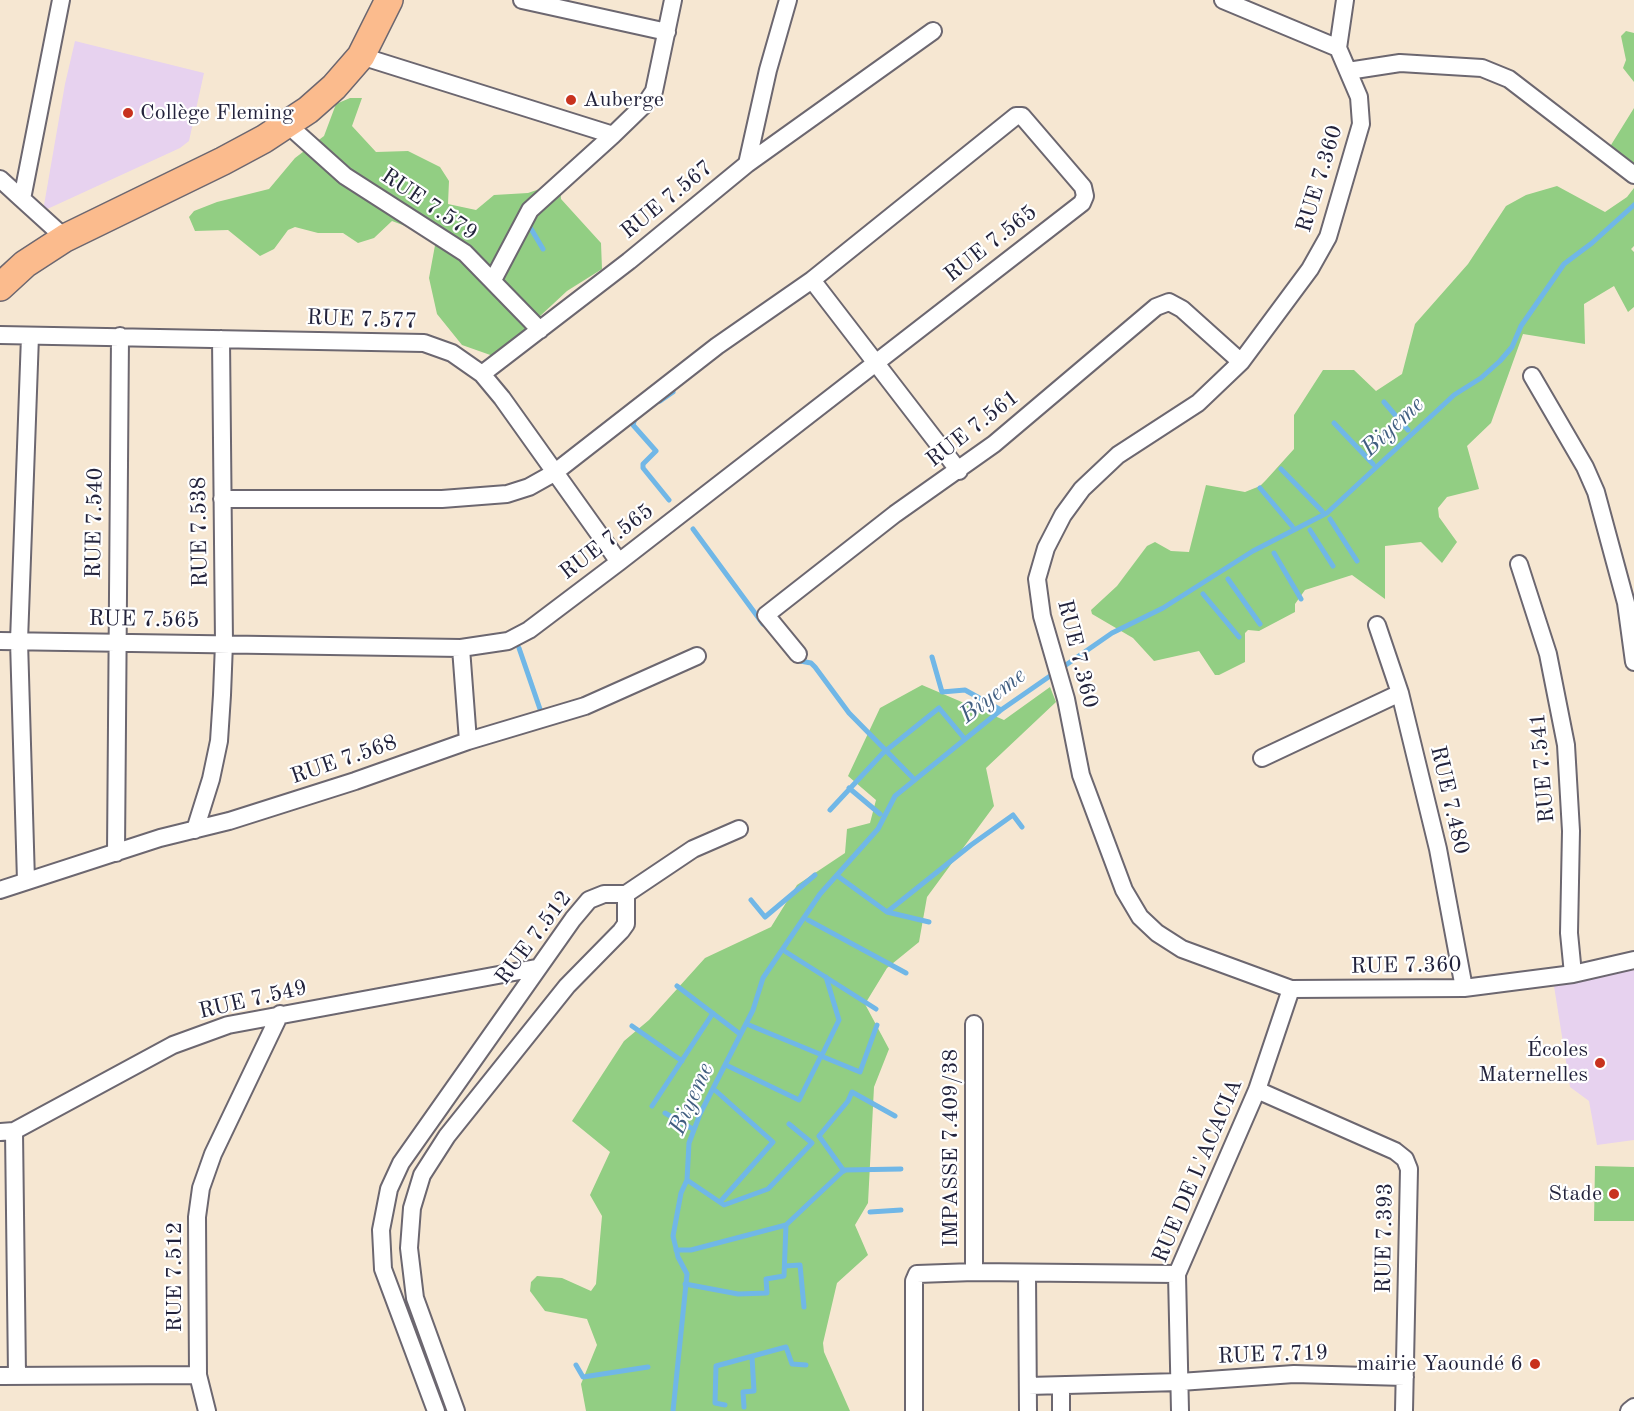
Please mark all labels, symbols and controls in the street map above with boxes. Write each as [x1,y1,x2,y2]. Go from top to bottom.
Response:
place label: Auberge [583,87,664,113]
marker: Auberge [564,93,578,107]
place label: Collège Fleming [140,100,294,126]
marker: Collège Fleming [121,106,135,120]
street label: RUE 7.360 [1291,122,1349,236]
street label: RUE 7.567 [616,155,718,245]
street label: RUE 7.579 [376,163,482,247]
street label: RUE 7.565 [939,200,1043,288]
street label: RUE 7.577 [306,305,418,335]
street label: RUE 7.561 [921,385,1025,473]
water label: Biyeme [1355,391,1431,463]
street label: RUE 7.540 [81,467,109,579]
street label: RUE 7.538 [186,476,214,588]
street label: RUE 7.565 [555,498,659,586]
street label: RUE 7.360 [1051,597,1103,711]
street label: RUE 7.565 [88,606,200,634]
water label: Biyeme [954,662,1032,730]
street label: RUE 7.541 [1525,712,1561,824]
street label: RUE 7.568 [287,730,401,790]
street label: RUE 7.480 [1424,743,1474,857]
street label: RUE 7.512 [490,886,578,990]
street label: RUE 7.360 [1350,952,1462,980]
street label: RUE 7.549 [196,975,310,1025]
place label: Écoles Maternelles [1478,1037,1588,1088]
street label: IMPASSE 7.409/38 [938,1049,964,1247]
marker: Écoles Maternelles [1593,1056,1607,1070]
water label: Biyeme [663,1058,721,1140]
street label: RUE DE L'ACACIA [1147,1075,1249,1267]
place label: Stade [1548,1181,1602,1207]
street label: RUE 7.393 [1371,1182,1399,1294]
marker: Stade [1607,1187,1621,1201]
street label: RUE 7.512 [162,1222,188,1332]
street label: RUE 7.719 [1217,1340,1329,1370]
place label: mairie Yaoundé 6 [1357,1351,1523,1377]
marker: mairie Yaoundé 6 [1528,1357,1542,1371]

